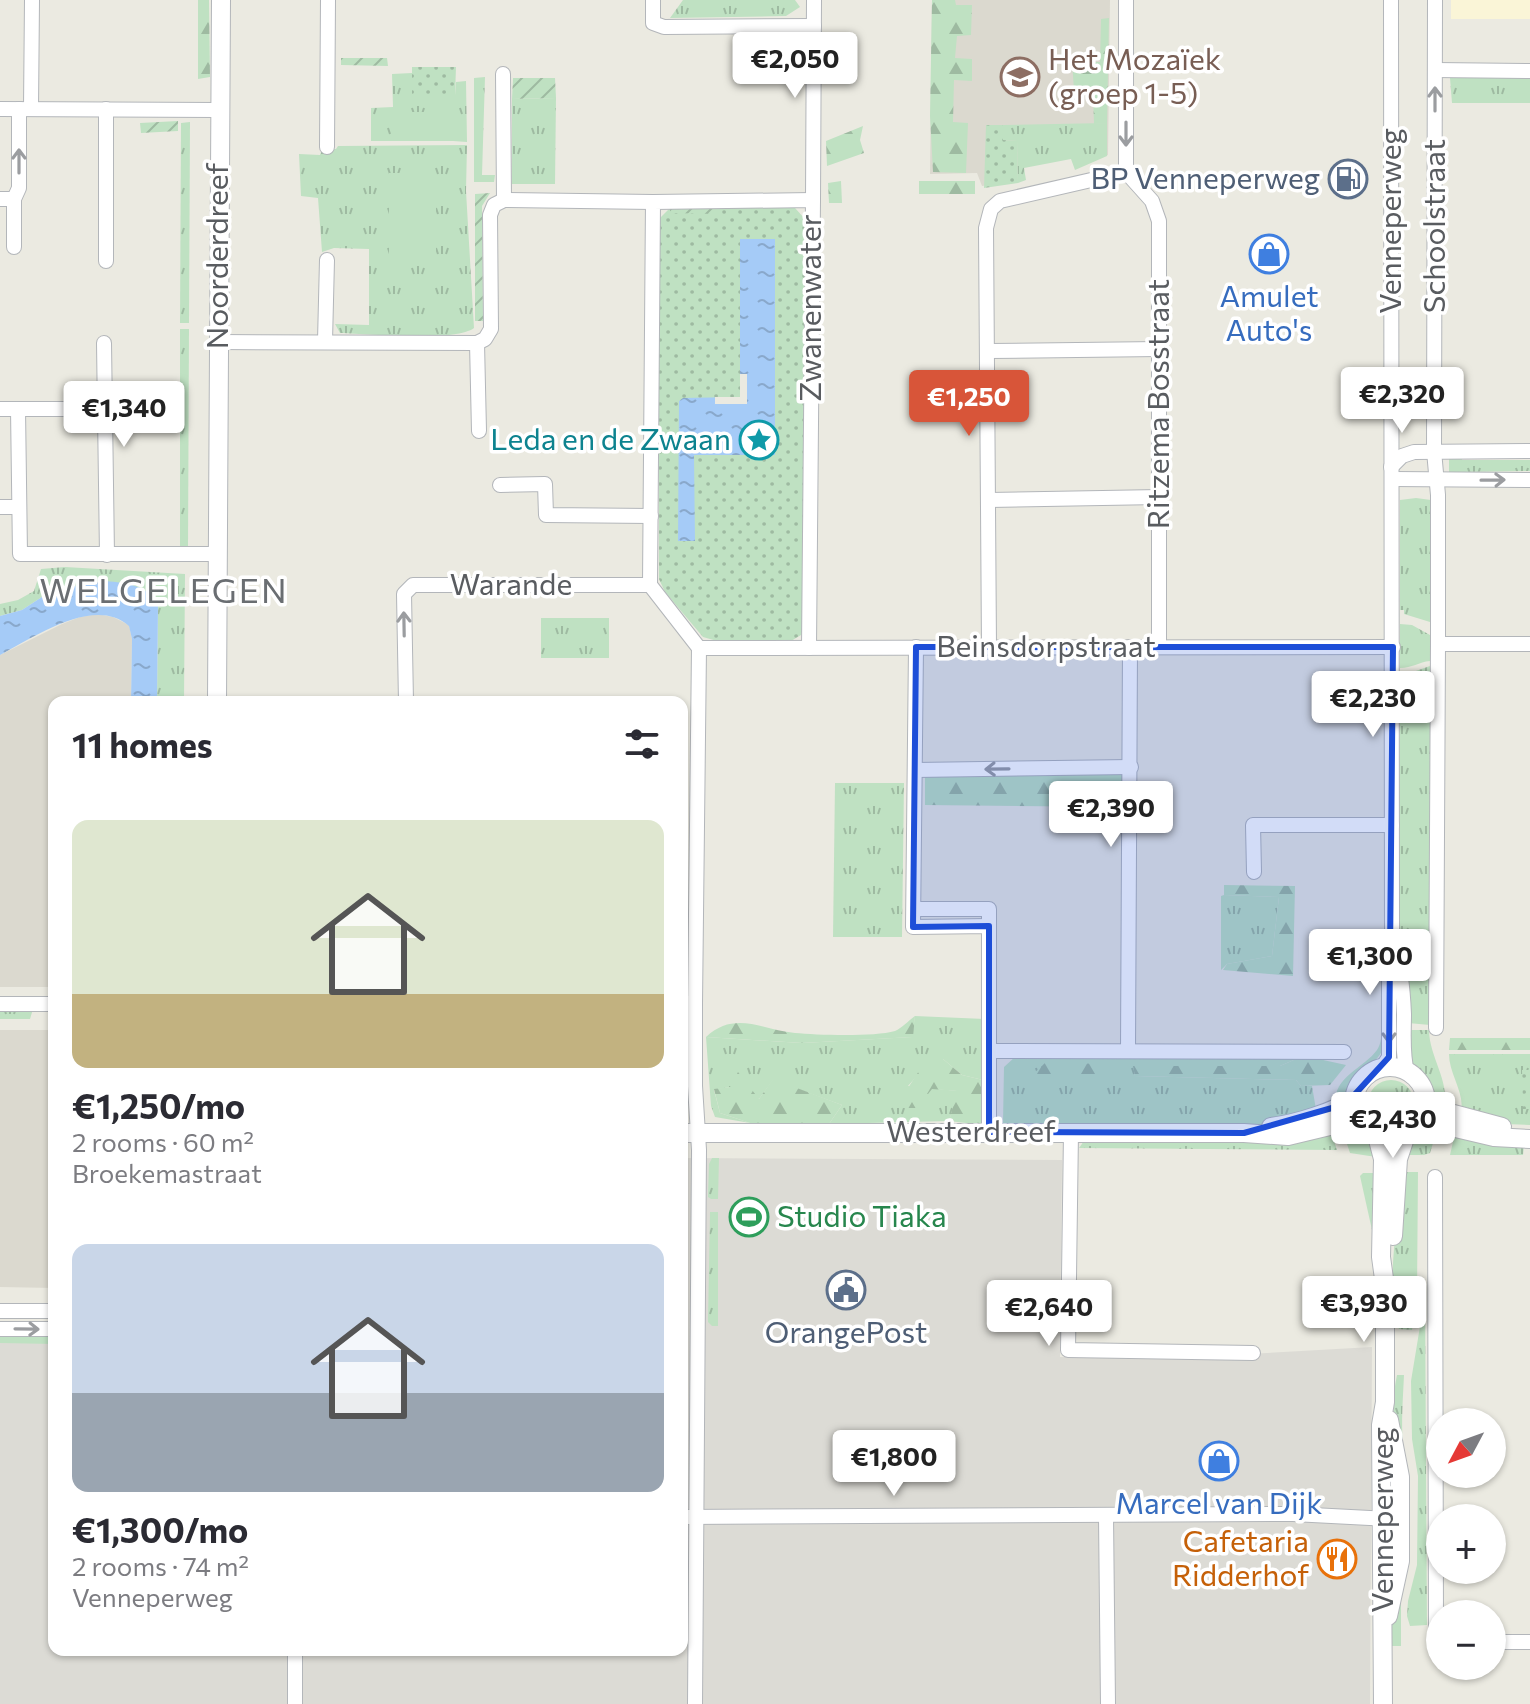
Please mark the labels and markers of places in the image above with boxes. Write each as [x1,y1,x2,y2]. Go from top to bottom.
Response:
pin: €2,050 [730,32,860,100]
place label: Het Mozaïek (groep 1-5) [1048,39,1221,110]
school or university icon: Het Mozaïek (groep 1-5) [999,56,1041,98]
place label: BP Venneperweg [1090,158,1320,195]
fuel station icon: BP Venneperweg [1327,158,1369,200]
shop icon: Amulet Auto's [1248,233,1290,275]
place label: Amulet Auto's [1219,276,1319,347]
pin: €2,320 [1337,367,1467,435]
pin: €1,250 [904,370,1034,438]
pin: €1,340 [59,381,189,449]
place label: Leda en de Zwaan [490,419,731,456]
place icon: Leda en de Zwaan [738,419,780,461]
pin: €2,230 [1308,671,1438,739]
pin: €2,390 [1046,781,1176,849]
pin: €1,300 [1305,929,1435,997]
pin: €2,430 [1328,1092,1458,1160]
sports icon: Studio Tiaka [728,1196,770,1238]
place label: Studio Tiaka [777,1196,947,1233]
public building icon: OrangePost [825,1269,867,1311]
pin: €3,930 [1299,1276,1429,1344]
pin: €2,640 [984,1280,1114,1348]
place label: OrangePost [765,1312,927,1349]
pin: €1,800 [829,1430,959,1498]
shop icon: Marcel van Dijk [1198,1440,1240,1482]
place label: Marcel van Dijk [1115,1483,1323,1520]
place label: Cafetaria Ridderhof [1172,1521,1309,1592]
restaurant icon: Cafetaria Ridderhof [1316,1538,1358,1580]

